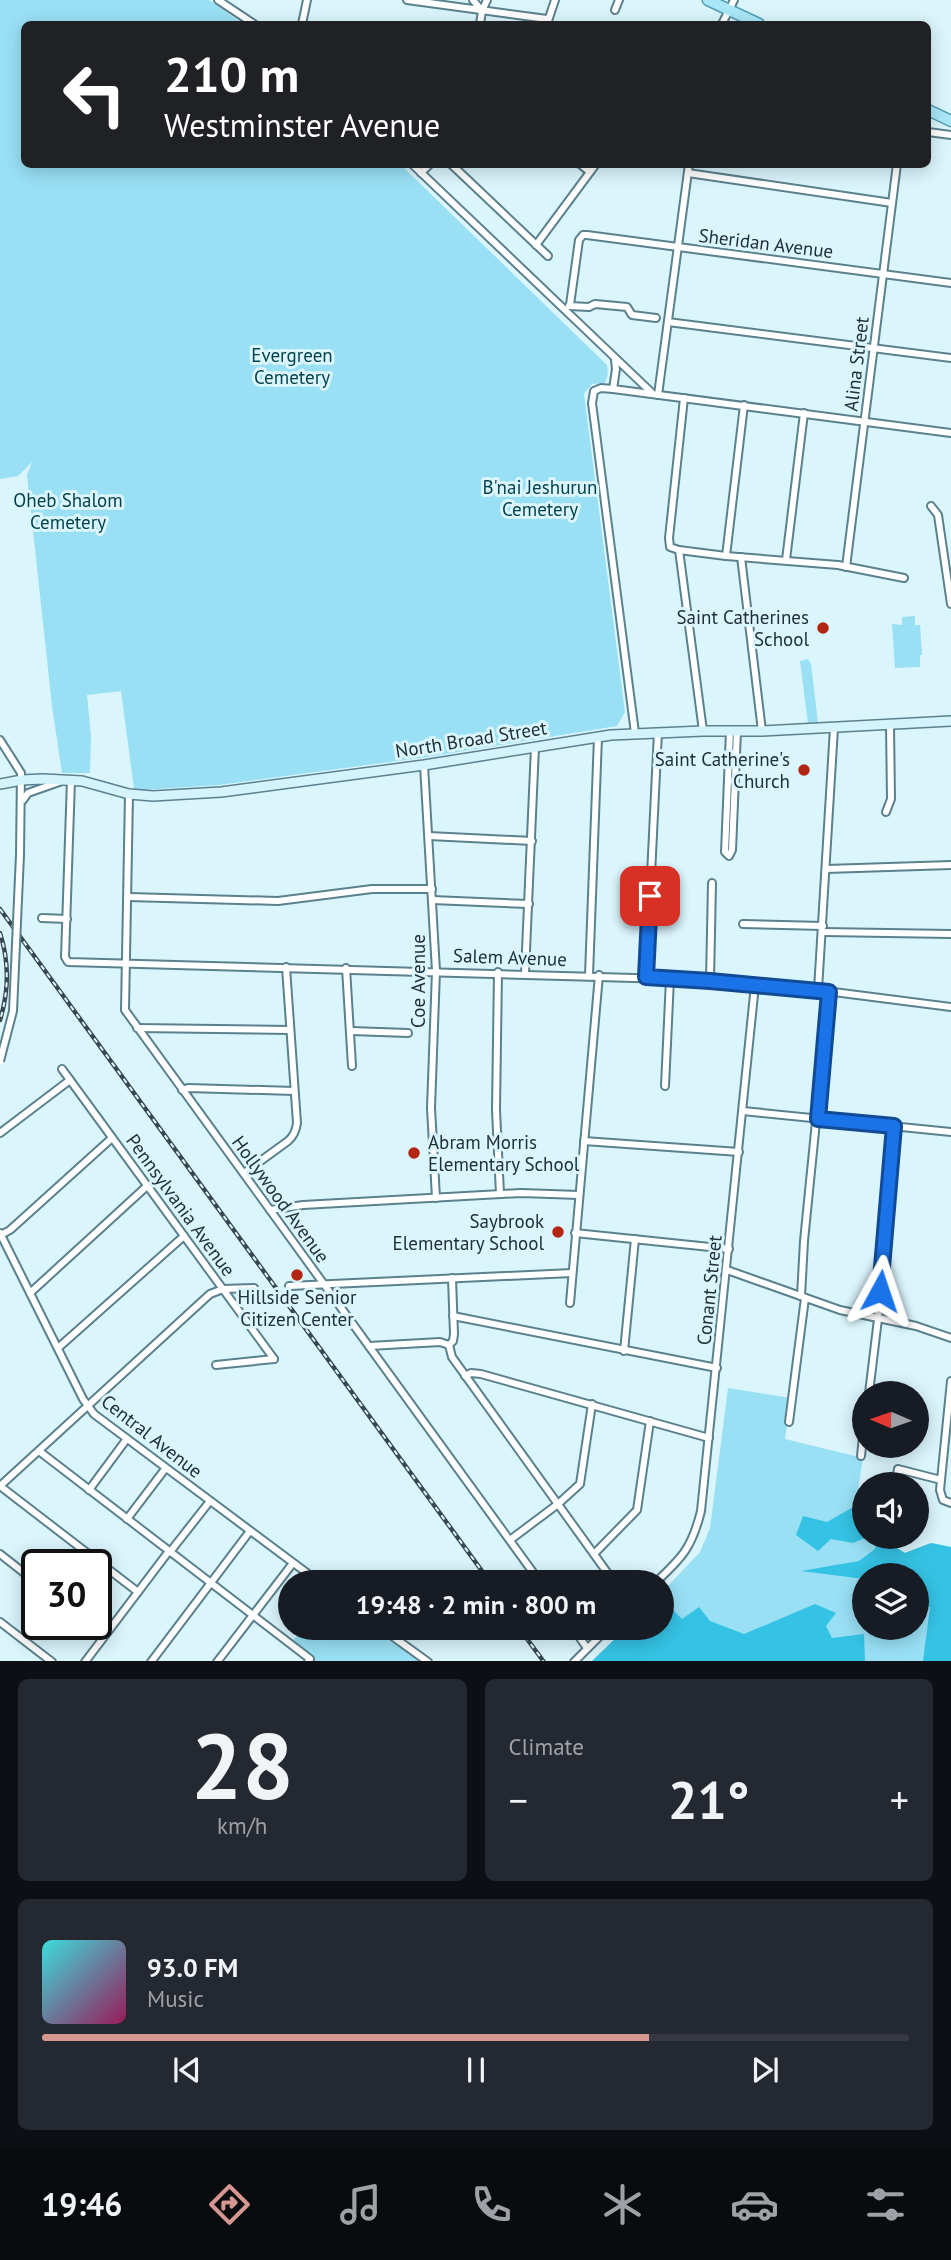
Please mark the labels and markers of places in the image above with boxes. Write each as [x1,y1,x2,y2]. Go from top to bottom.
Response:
place label: Saint Catherines School [676,605,809,651]
marker: Saint Catherines School [815,620,831,636]
place label: Saint Catherine's Church [655,747,790,793]
marker: Saint Catherine's Church [796,762,812,778]
pin [620,866,680,926]
place label: Abram Morris Elementary School [428,1130,580,1176]
marker: Abram Morris Elementary School [406,1145,422,1161]
place label: Saybrook Elementary School [393,1209,544,1255]
marker: Saybrook Elementary School [550,1224,566,1240]
marker: Hillside Senior Citizen Center [289,1267,305,1283]
place label: Hillside Senior Citizen Center [238,1285,357,1331]

